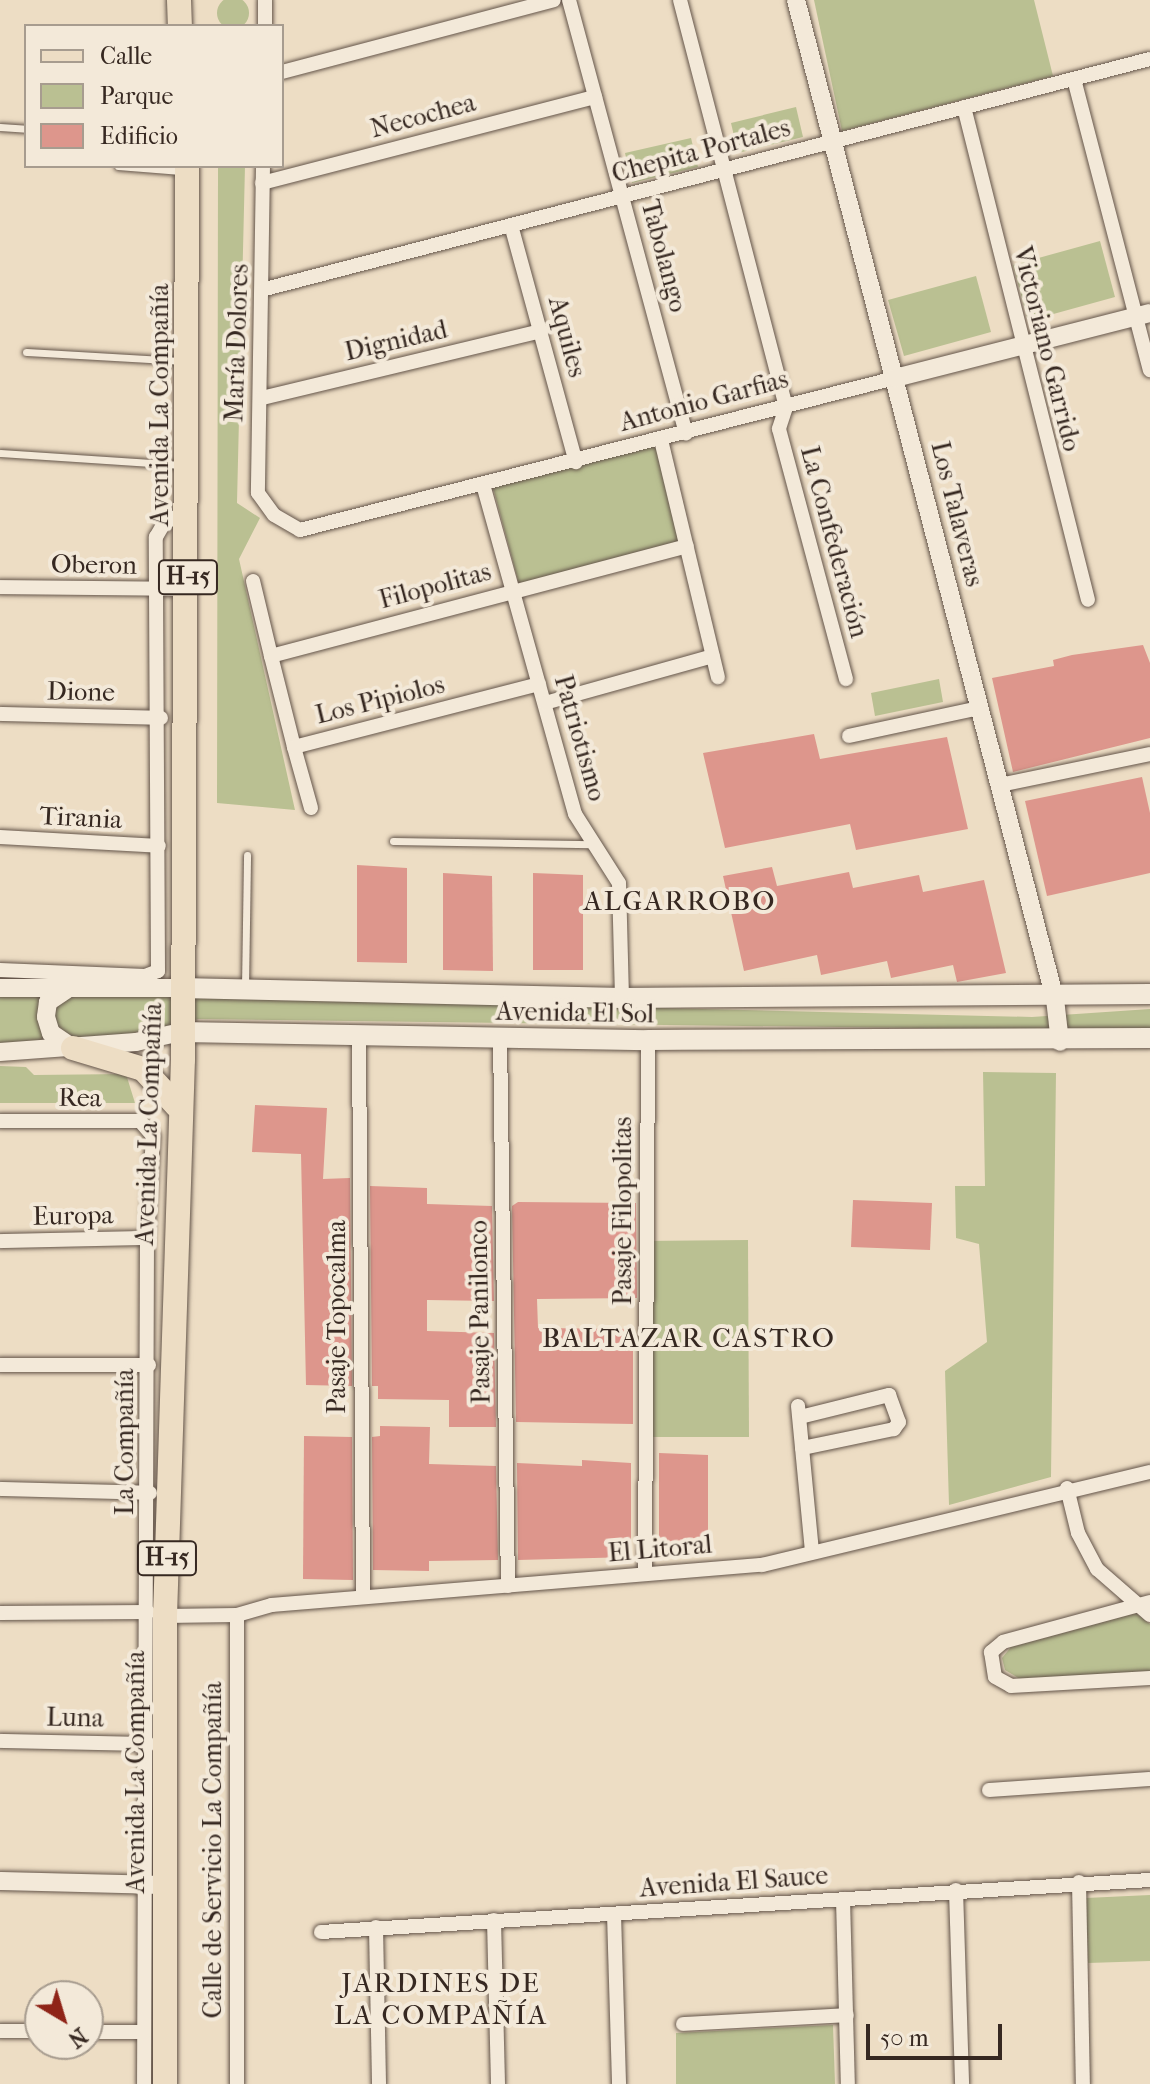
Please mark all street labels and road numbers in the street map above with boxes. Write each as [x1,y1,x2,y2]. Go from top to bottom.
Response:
street label: Necochea [367,87,479,145]
street label: Chepita Portales [608,112,794,190]
street label: Tabolango [634,196,694,316]
street label: Victoriano Garrido [1006,243,1088,455]
street label: María Dolores [219,263,255,423]
street label: Avenida La Compañía [144,284,176,526]
street label: Aquiles [541,293,593,381]
street label: Dignidad [342,314,450,368]
street label: Antonio Garfias [616,364,792,438]
street label: Los Talaveras [924,438,990,590]
street label: La Confederación [793,443,875,641]
street label: Oberon [51,549,137,581]
street label: Filopolitas [376,556,494,616]
road number: H-15 [156,557,220,597]
street label: Los Pipiolos [312,669,448,731]
street label: Patriotismo [547,671,613,805]
street label: Dione [47,676,115,708]
street label: Tirania [39,800,123,836]
street label: Avenida El Sol [496,996,654,1030]
street label: Avenida La Compañía [129,1002,169,1246]
street label: Rea [58,1082,102,1114]
street label: Pasaje Filopolitas [607,1117,639,1305]
street label: Europa [32,1200,114,1232]
street label: Pasaje Topocalma [321,1220,353,1414]
street label: Pasaje Panilonco [463,1220,497,1404]
street label: La Compañía [109,1369,141,1515]
street label: El Litoral [607,1529,713,1569]
road number: H-15 [135,1538,199,1578]
street label: Avenida La Compañía [120,1651,152,1893]
street label: Calle de Servicio La Compañía [197,1682,229,2018]
street label: Luna [46,1702,104,1734]
street label: Avenida El Sauce [639,1860,829,1904]

